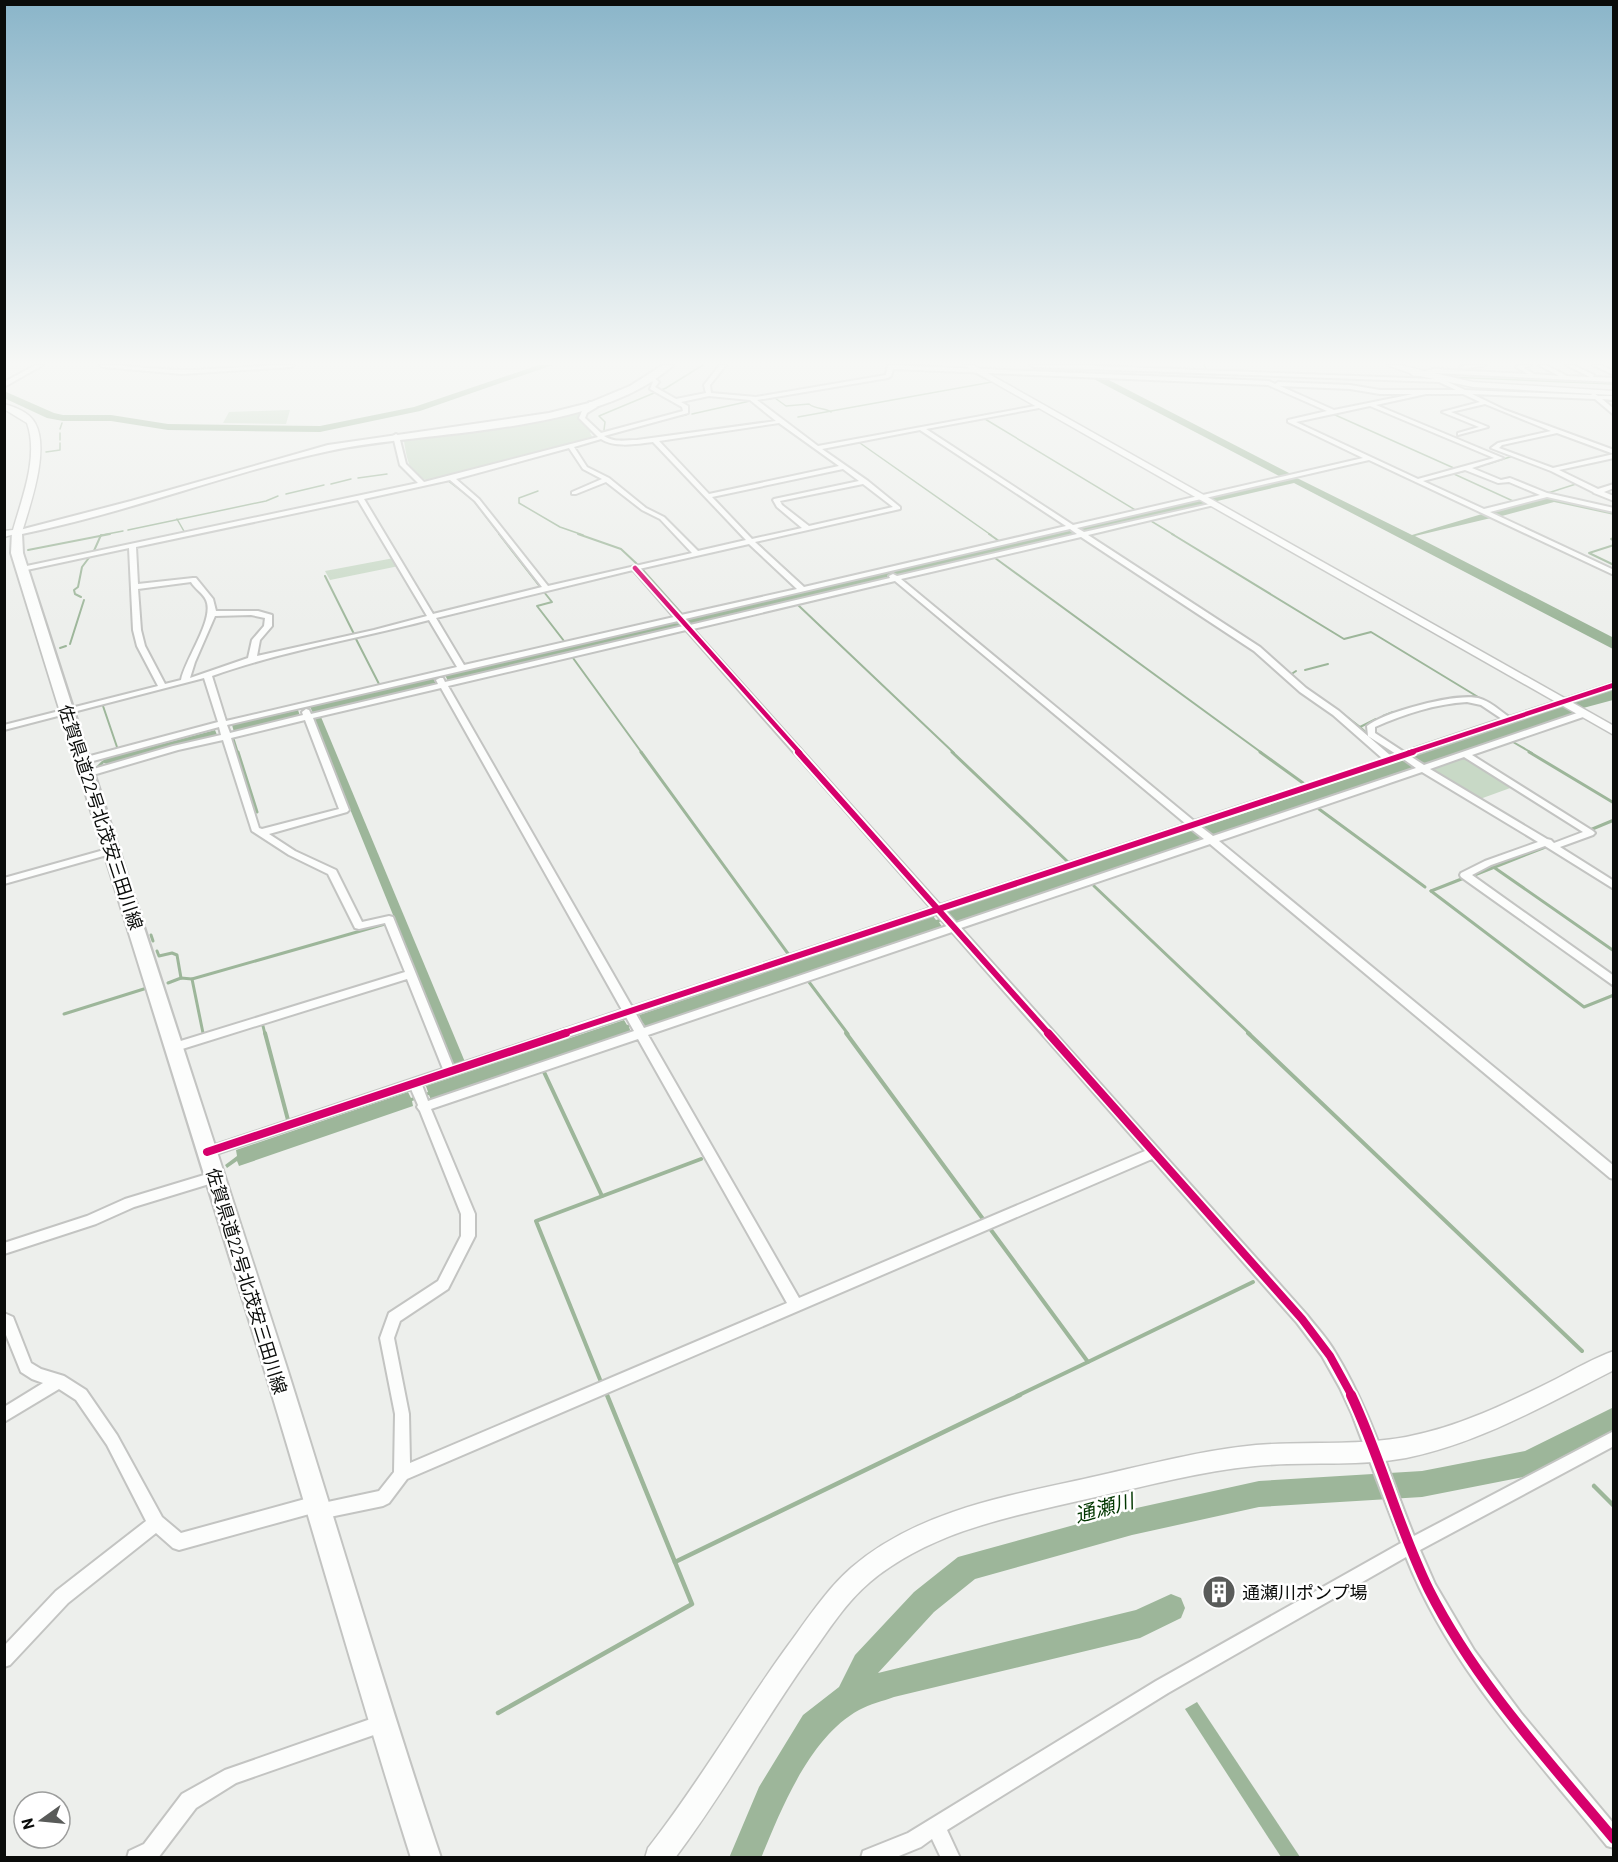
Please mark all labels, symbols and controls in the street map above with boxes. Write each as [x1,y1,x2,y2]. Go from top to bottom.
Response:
street label: 佐賀県道22号北茂安三田川線 [54,702,148,932]
street label: 佐賀県道22号北茂安三田川線 [202,1165,292,1397]
water label: 通瀬川 [1072,1487,1138,1526]
building icon: 通瀬川ポンプ場 [1201,1574,1237,1610]
place label: 通瀬川ポンプ場 [1242,1581,1367,1603]
north arrow [12,1790,72,1850]
text: N [16,1816,38,1832]

